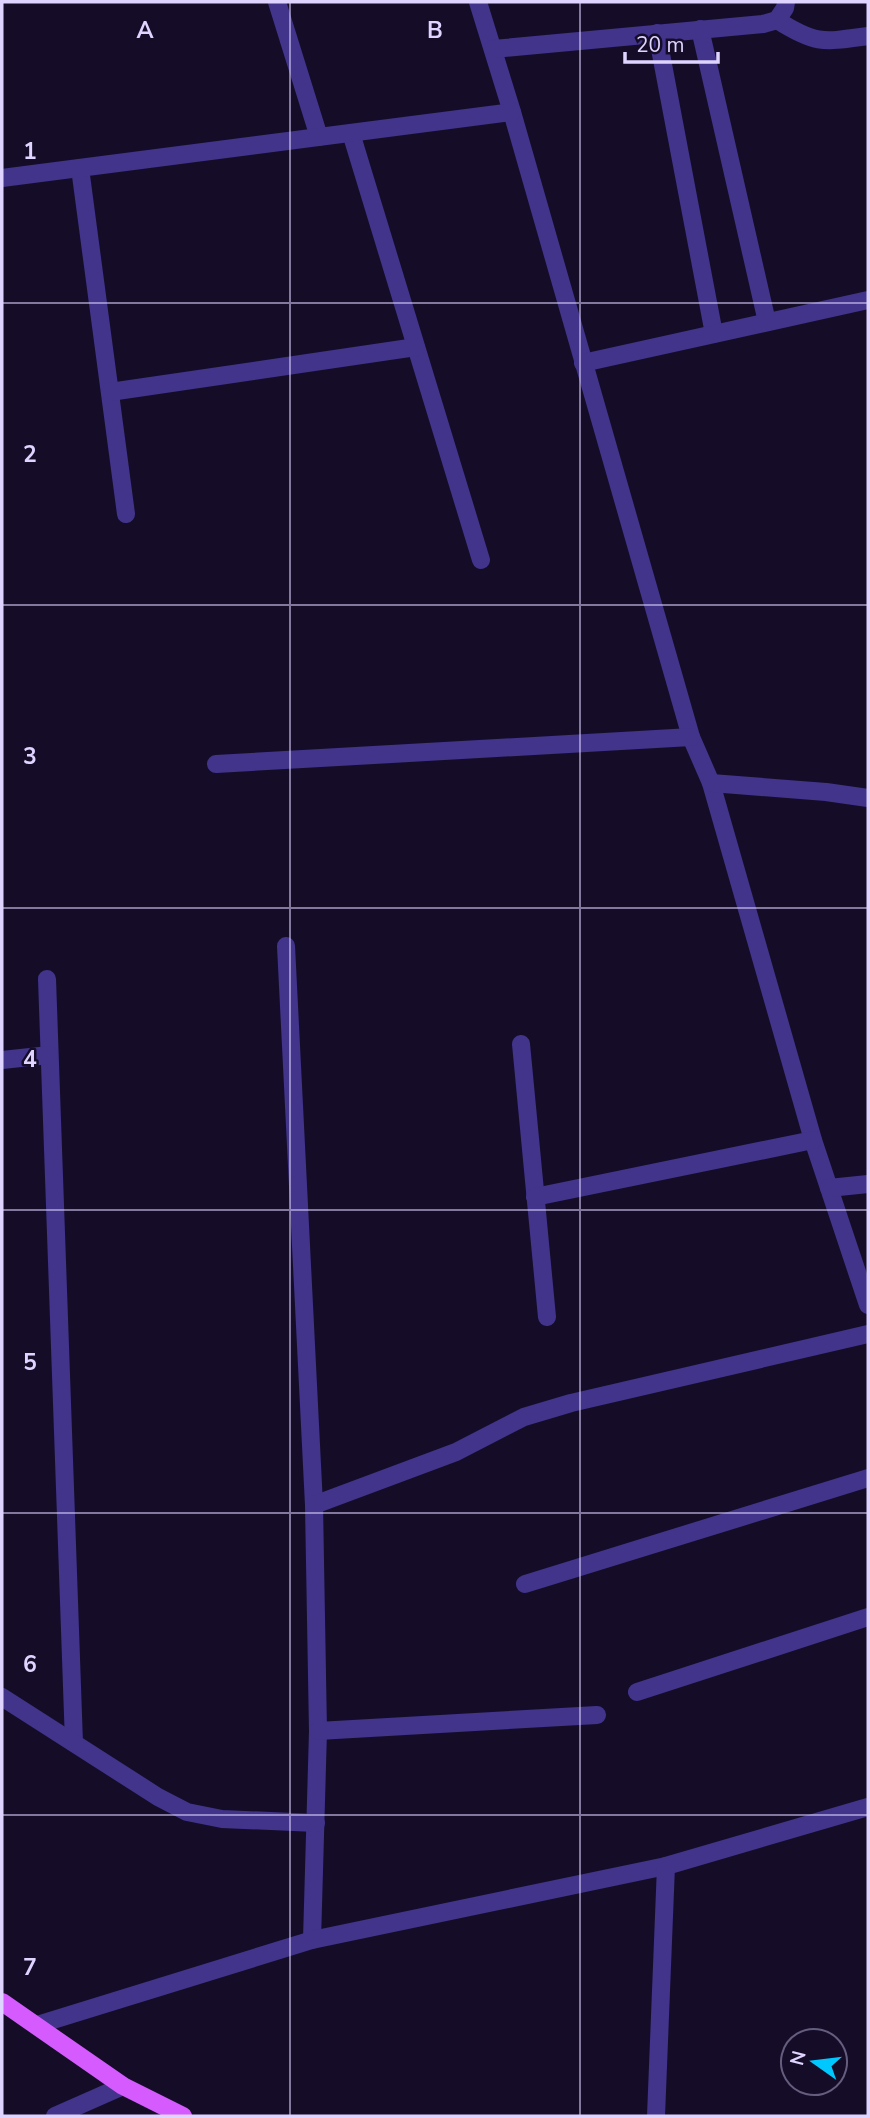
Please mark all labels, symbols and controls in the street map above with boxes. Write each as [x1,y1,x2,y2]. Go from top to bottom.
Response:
text: A [136,15,154,46]
text: B [427,15,443,46]
scale bar [625,21,718,65]
text: 20 m [636,31,685,59]
text: 1 [23,136,37,167]
text: 2 [23,439,37,470]
text: 3 [23,741,37,772]
text: 4 [23,1044,37,1075]
text: 5 [23,1347,37,1378]
text: 6 [23,1649,37,1680]
text: 7 [23,1952,37,1983]
north arrow [779,2027,849,2097]
text: N [784,2048,813,2068]

